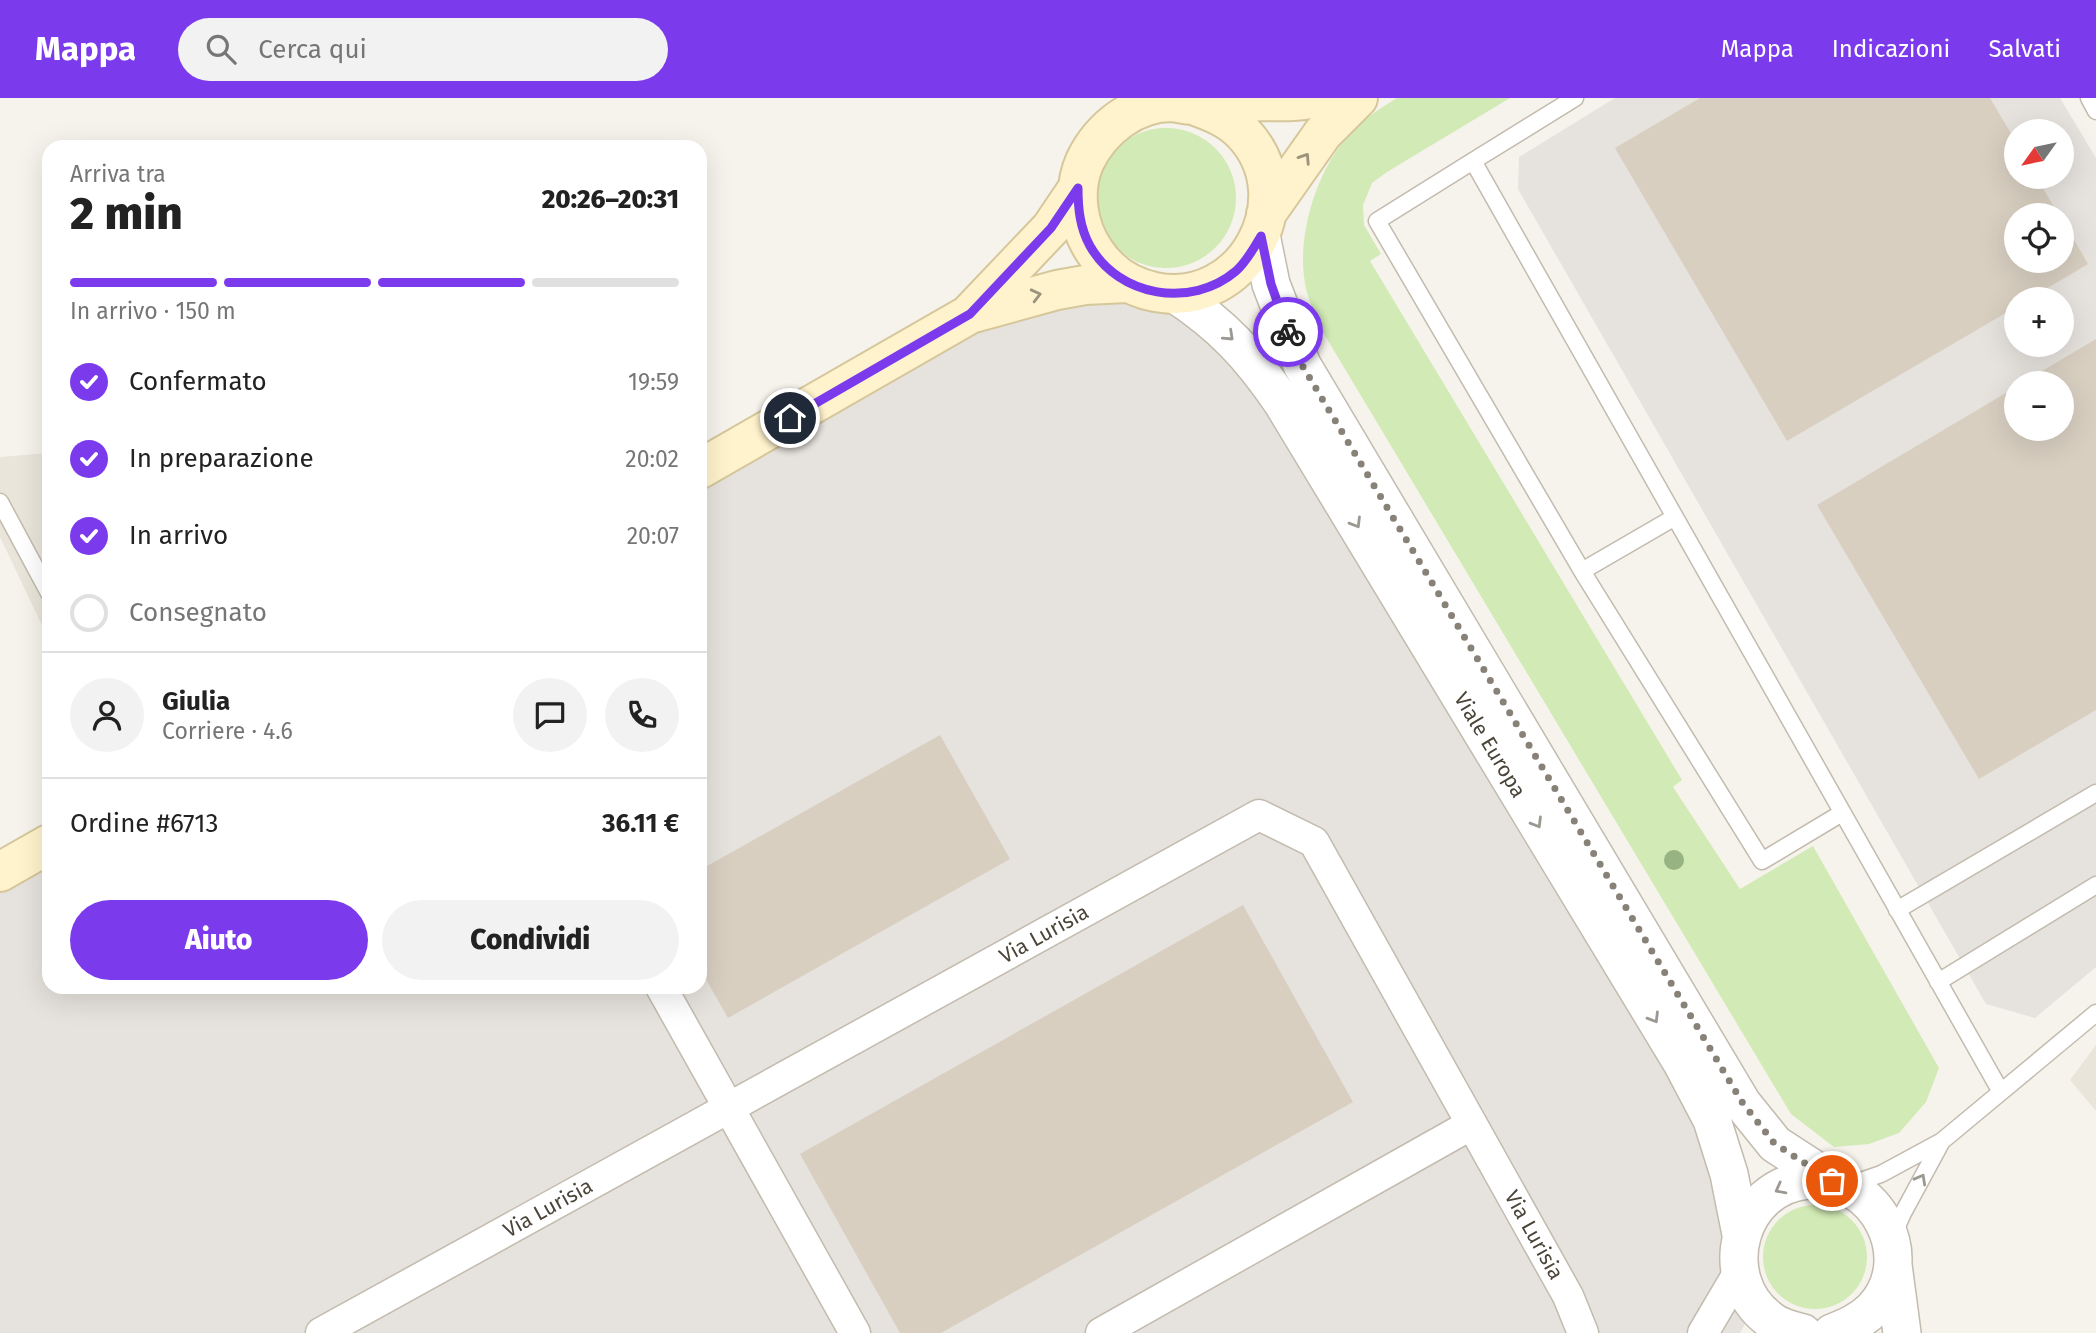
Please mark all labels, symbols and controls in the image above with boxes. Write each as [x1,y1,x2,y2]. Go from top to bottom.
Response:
search box [178,18,668,81]
text: Mappa [35,29,136,69]
icon: search [202,30,240,68]
text: Cerca qui [258,34,367,65]
text: Mappa [1721,35,1794,63]
text: Indicazioni [1832,35,1950,63]
text: Salvati [1988,35,2061,63]
north arrow [2004,119,2074,189]
map controls [2004,119,2074,441]
one-way arrow [1297,152,1310,165]
text: Arriva tra [70,160,166,188]
text: 20:26–20:31 [542,184,679,215]
text: 2 min [70,186,183,241]
button: locate [2004,203,2074,273]
button: + [2004,287,2074,357]
one-way arrow [1029,289,1041,303]
text: In arrivo · 150 m [70,297,236,325]
courier [1253,297,1323,367]
icon: bike [1269,313,1307,351]
one-way arrow [1221,327,1234,340]
icon: check [70,363,108,401]
text: Confermato [129,366,267,397]
text: 19:59 [628,368,679,396]
button: − [2004,371,2074,441]
pin [760,388,820,448]
icon: home [771,399,809,437]
icon: check [70,440,108,478]
text: In preparazione [129,443,314,474]
text: 20:02 [625,445,679,473]
one-way arrow [1348,515,1361,528]
icon: check [70,517,108,555]
text: In arrivo [129,520,228,551]
text: 20:07 [627,522,679,550]
text: Consegnato [129,597,267,628]
button: person [70,678,144,752]
button: chat [513,678,587,752]
button: phone [605,678,679,752]
text: Giulia [162,686,230,717]
street label: Viale Europa [1448,688,1532,802]
text: Corriere · 4.6 [162,717,293,745]
text: Ordine #6713 [70,808,218,839]
text: 36.11 € [602,808,679,839]
one-way arrow [1529,815,1542,828]
street label: Via Lurisia [995,899,1093,969]
button: Aiuto [70,900,368,980]
button: Condividi [382,900,679,980]
one-way arrow [1646,1010,1659,1023]
pin [1802,1151,1862,1211]
icon: bag [1813,1162,1851,1200]
street label: Via Lurisia [499,1173,597,1243]
one-way arrow [1913,1174,1926,1187]
one-way arrow [1774,1181,1787,1195]
street label: Via Lurisia [1499,1186,1569,1284]

